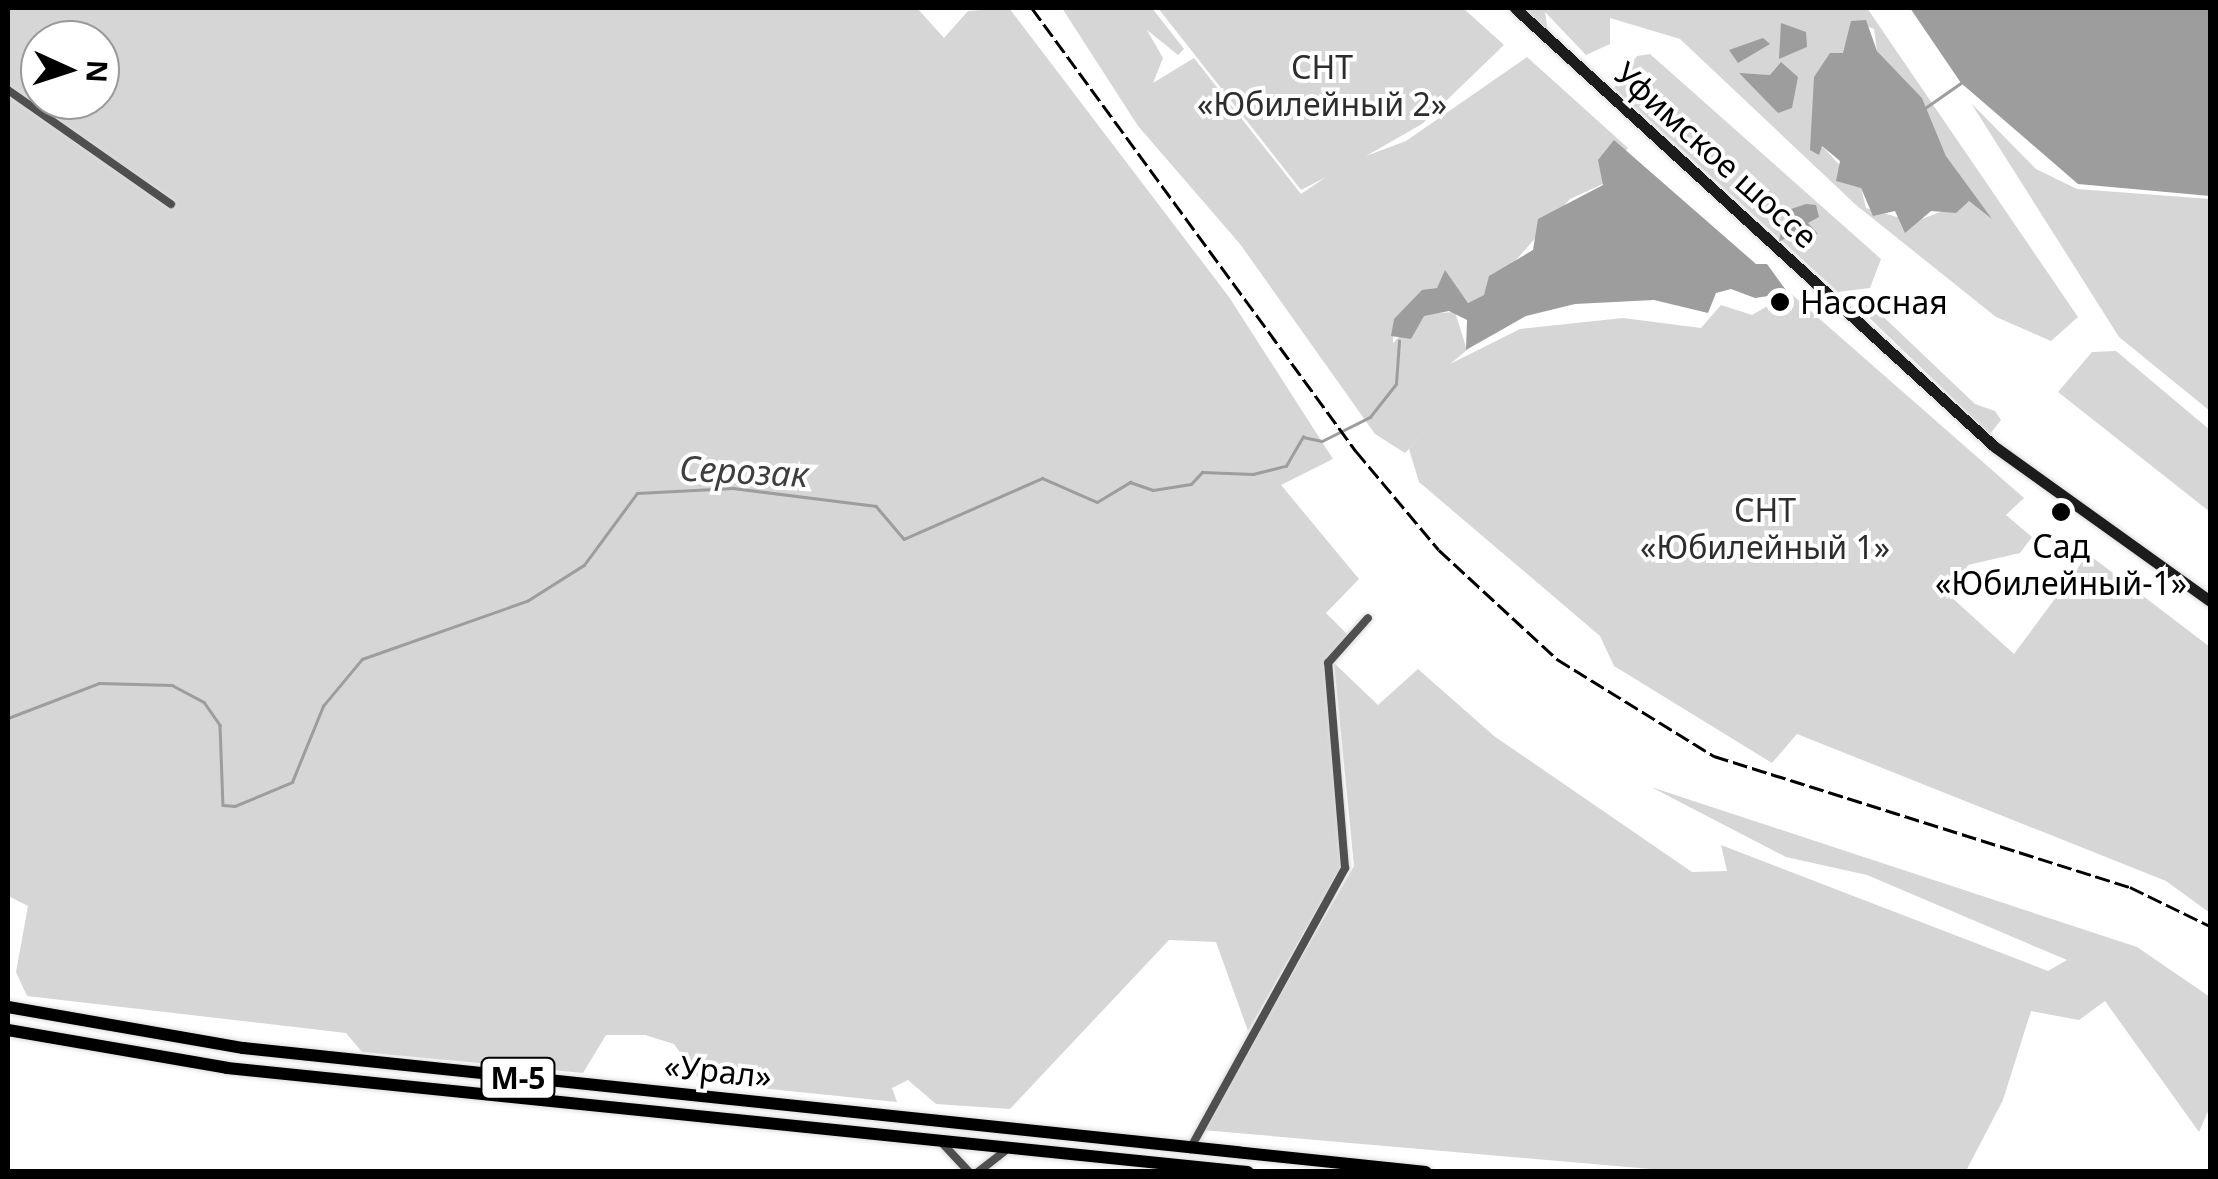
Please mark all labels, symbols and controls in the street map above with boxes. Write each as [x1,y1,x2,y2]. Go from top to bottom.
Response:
north arrow [20,20,120,120]
park label: СНТ «Юбилейный 2» [1197,49,1447,124]
street label: Уфимское шоссе [1607,54,1825,256]
text: N [78,59,118,84]
place label: Насосная [1800,283,1948,321]
marker: Насосная [1769,291,1791,313]
water label: Серозак [678,447,810,495]
park label: СНТ «Юбилейный 1» [1640,492,1890,567]
marker: Сад «Юбилейный-1» [2050,501,2072,523]
place label: Сад «Юбилейный-1» [1935,528,2187,603]
street label: «Урал» [662,1046,774,1096]
road number: М-5 [478,1053,558,1103]

